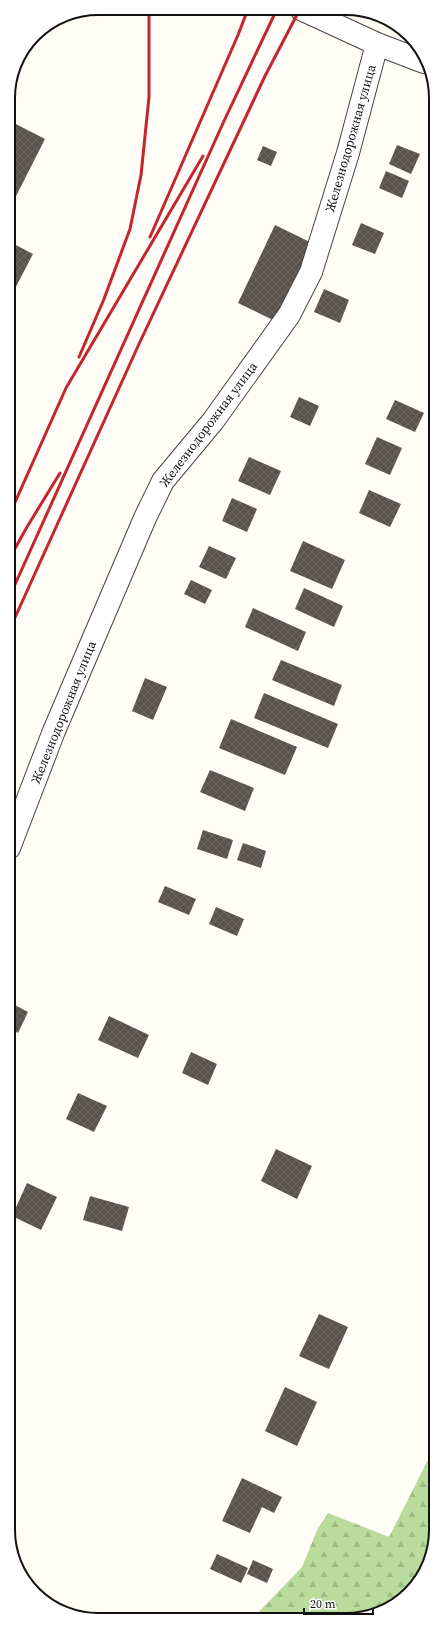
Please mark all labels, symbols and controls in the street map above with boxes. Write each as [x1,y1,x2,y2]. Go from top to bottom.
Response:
street label: Железнодорожная улица [321,62,380,214]
street label: Железнодорожная улица [156,358,261,490]
street label: Железнодорожная улица [27,638,100,786]
scale bar [304,1590,373,1616]
text: 20 m [310,1596,336,1612]

